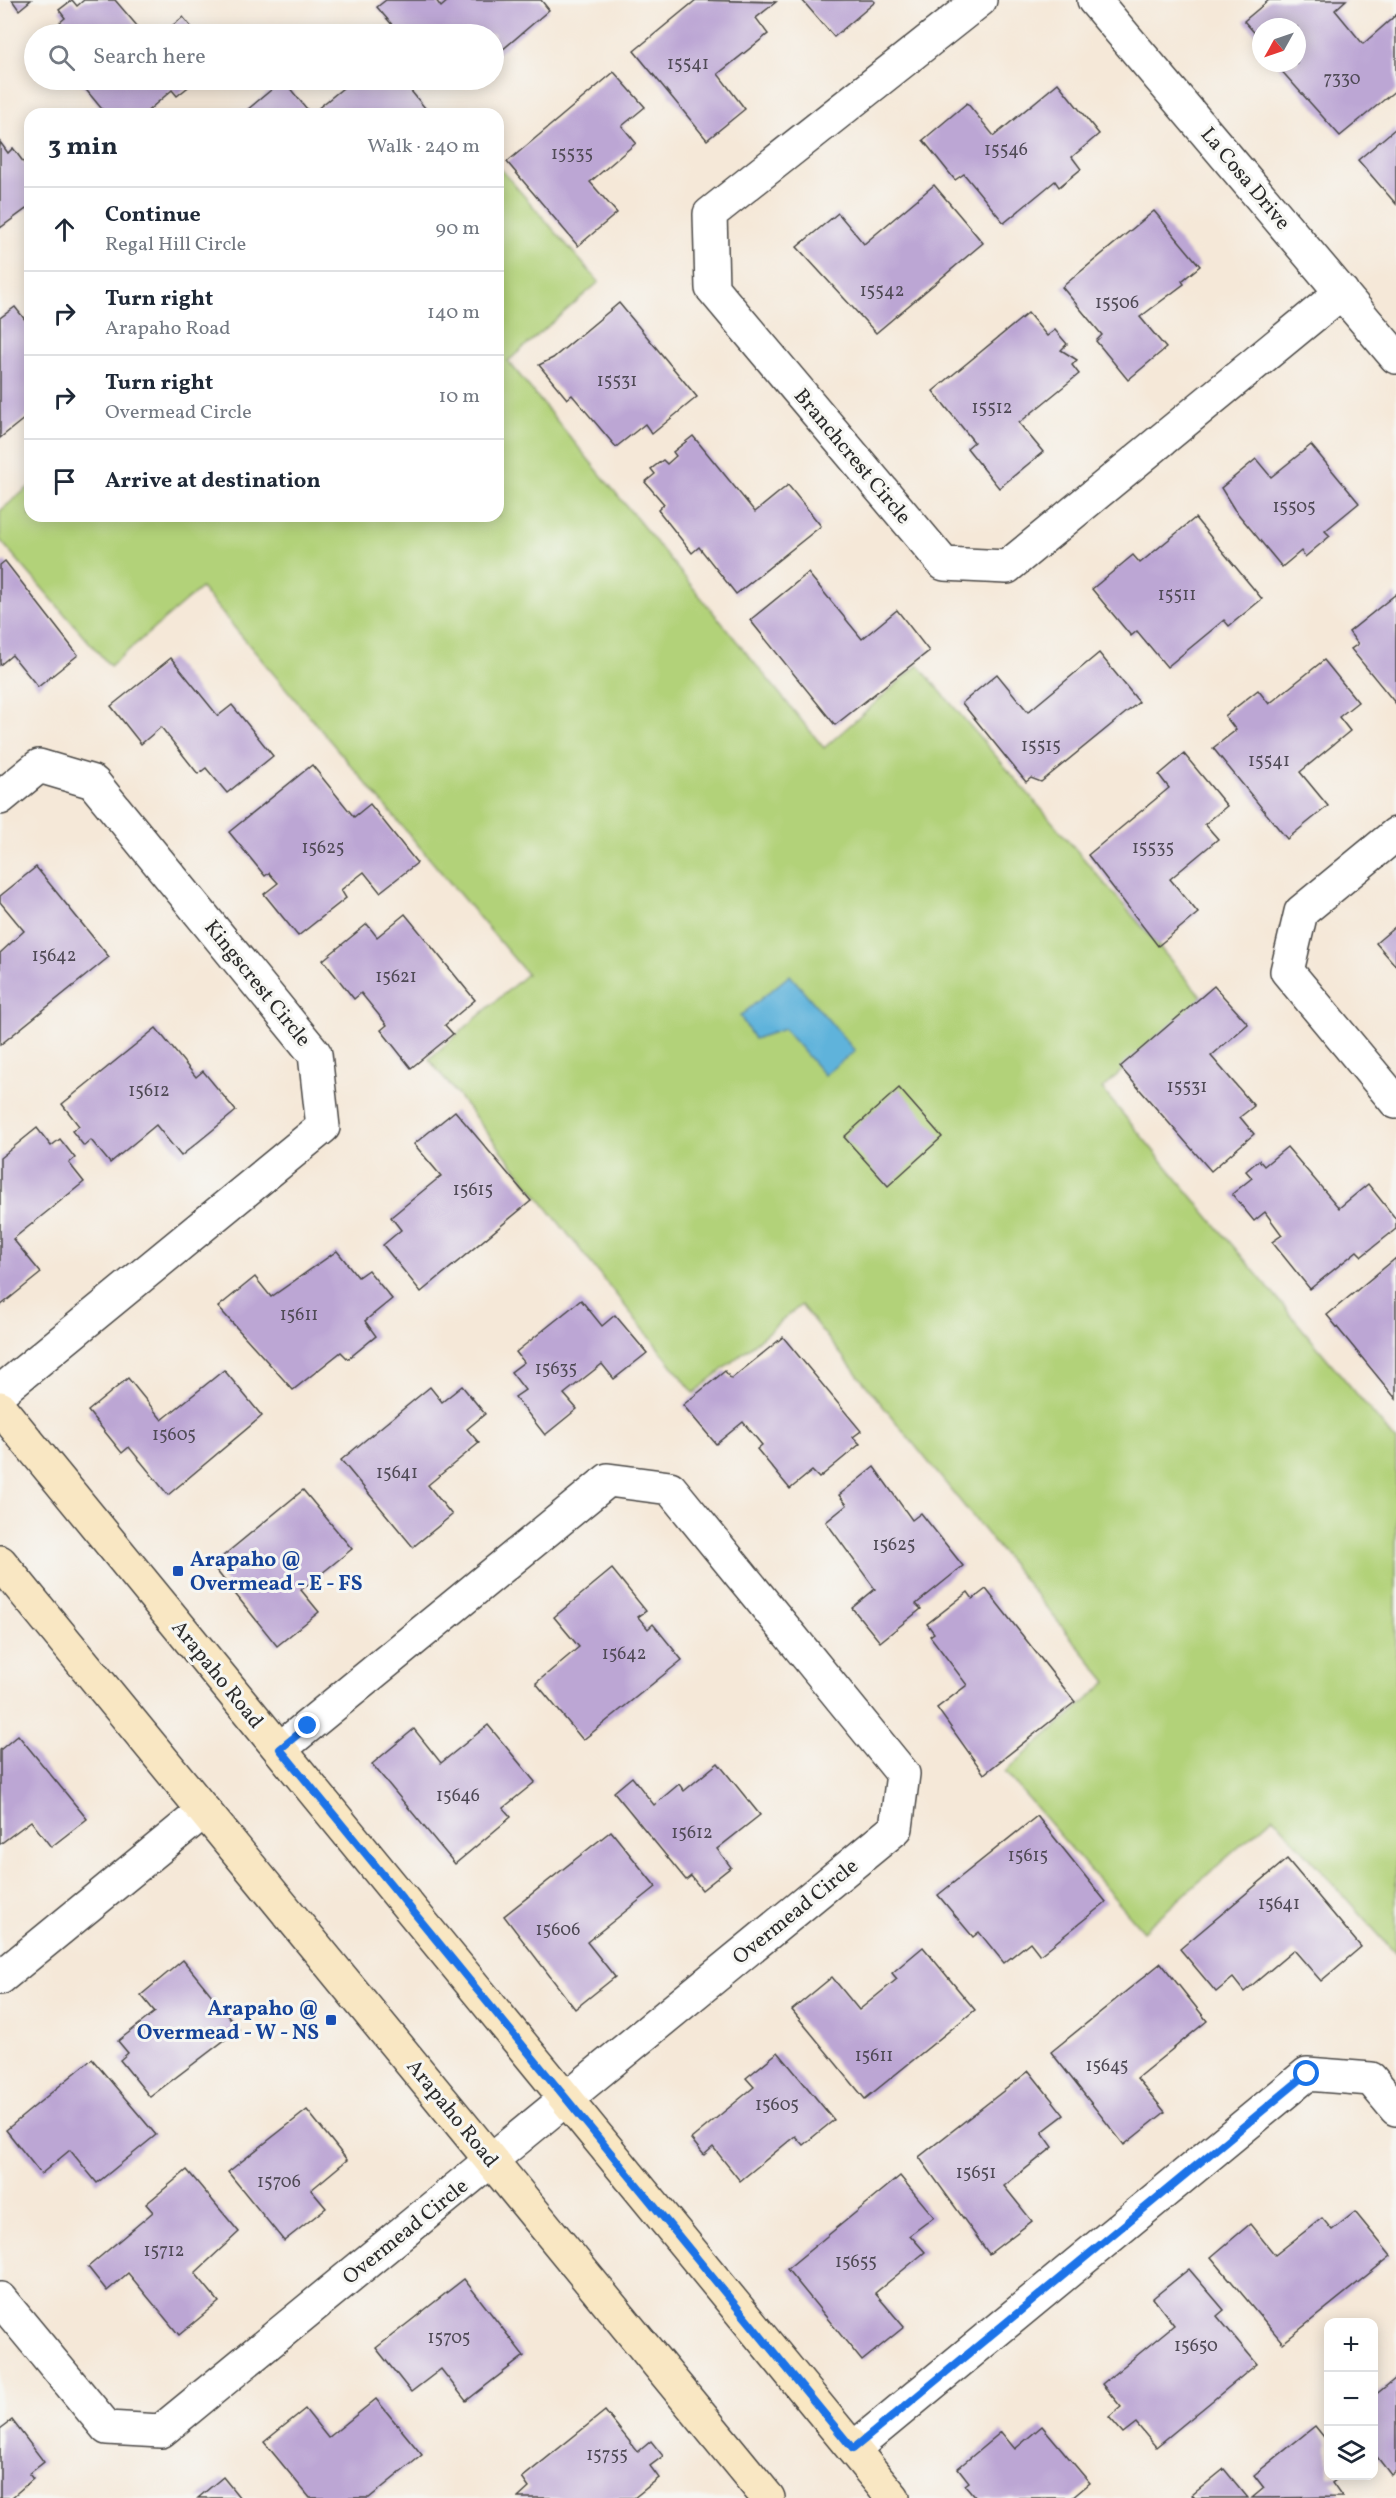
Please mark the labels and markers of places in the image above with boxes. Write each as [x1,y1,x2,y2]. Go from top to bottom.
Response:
place label: Arapaho @ Overmead - E - FS [190,1546,362,1599]
marker: Arapaho @ Overmead - E - FS [171,1564,185,1578]
place label: Arapaho @ Overmead - W - NS [137,1995,319,2048]
marker: Arapaho @ Overmead - W - NS [324,2013,338,2027]

